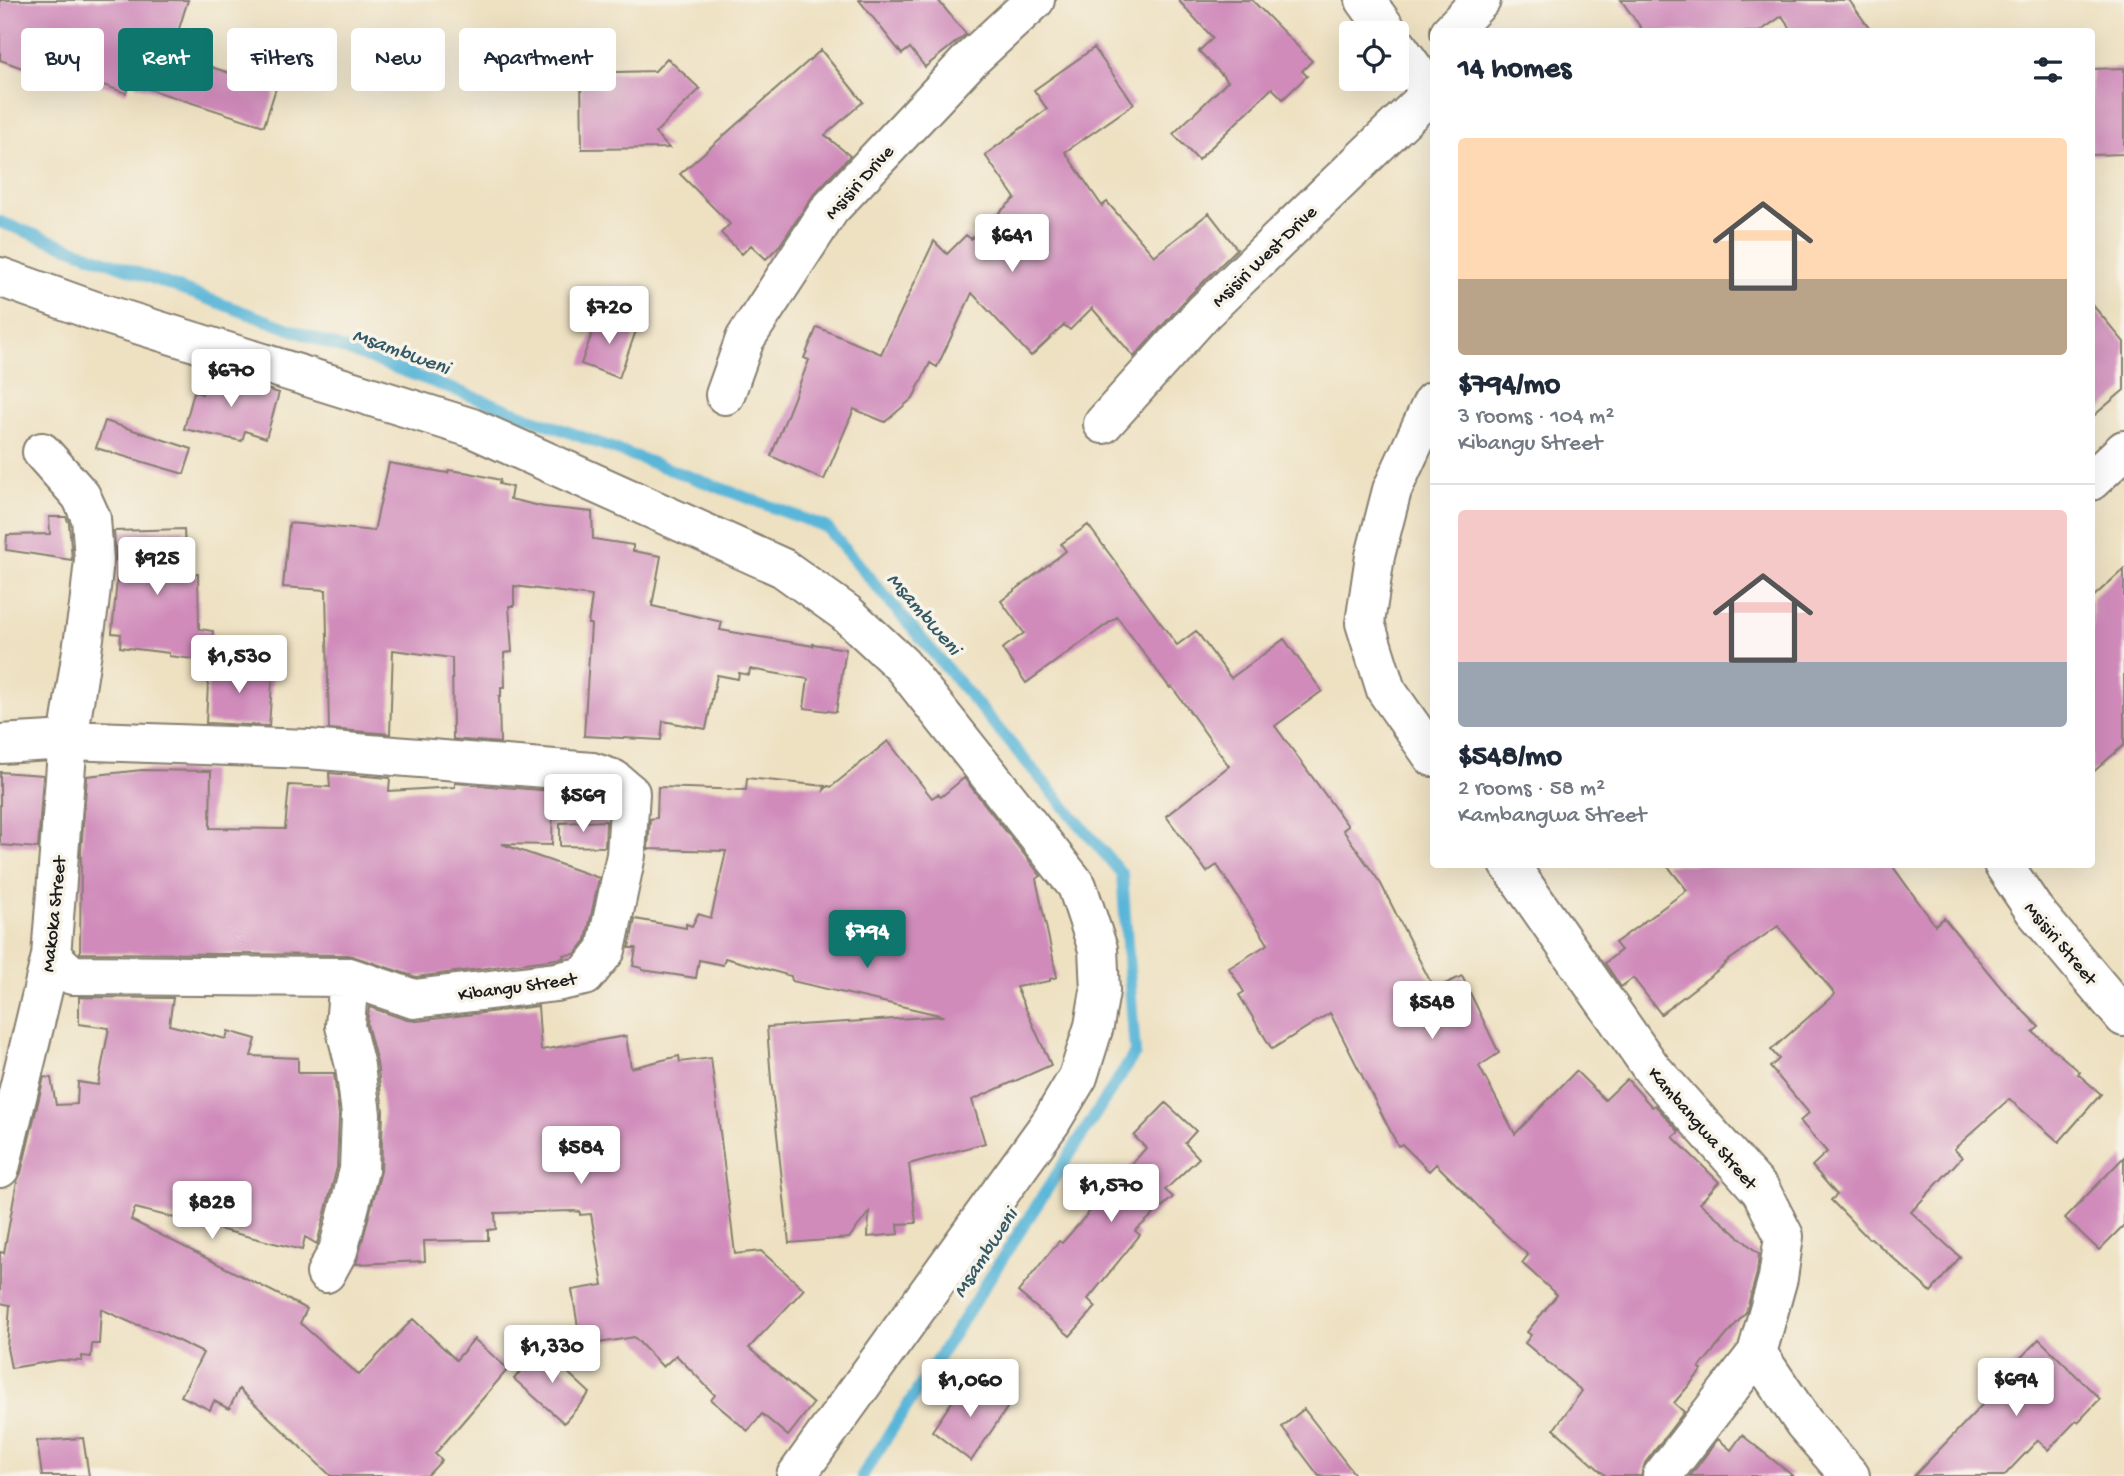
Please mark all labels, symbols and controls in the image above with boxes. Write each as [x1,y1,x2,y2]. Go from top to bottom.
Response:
map controls [1339,21,1409,91]
button: locate [1339,21,1409,91]
chip: Buy [21,28,104,91]
chip: Rent [118,28,213,91]
chip: Filters [227,28,337,91]
chip: New [351,28,445,91]
chip: Apartment [459,28,616,91]
icon: filters [2029,51,2067,89]
text: 14 homes [1458,53,1571,88]
street label: Msisiri Drive [821,141,900,225]
icon: home [1700,183,1826,309]
street label: Msisiri West Drive [1208,201,1323,314]
pin: $641 [971,215,1053,274]
text: $641 [991,223,1033,250]
pin: $720 [568,286,650,346]
text: $720 [586,295,632,322]
water label: Msambweni [349,324,455,383]
pin: $670 [190,350,272,409]
text: $670 [207,358,255,385]
text: $794/mo [1458,369,1560,404]
text: 3 rooms · 104 m² [1458,404,1614,431]
text: Kibangu Street [1458,431,1602,458]
pin: $925 [116,538,198,597]
text: $925 [134,546,180,573]
icon: home [1700,555,1826,681]
water label: Msambweni [880,569,967,664]
pin: $1,530 [182,636,296,695]
text: $1,530 [207,644,271,671]
text: $548/mo [1458,741,1562,776]
pin: $569 [542,774,624,834]
text: 2 rooms · 58 m² [1458,776,1605,803]
text: $569 [560,783,606,810]
text: Kambangwa Street [1458,803,1646,830]
street label: Makoka Street [38,853,73,973]
street label: Msisiri Street [2018,898,2102,992]
pin: $794 [826,911,908,970]
text: $794 [845,919,889,946]
street label: Kibangu Street [457,968,580,1008]
pin: $548 [1391,982,1473,1041]
text: $548 [1409,990,1455,1017]
street label: Kambangwa Street [1642,1063,1762,1197]
pin: $584 [540,1126,622,1186]
text: $584 [558,1135,604,1162]
pin: $1,570 [1054,1164,1168,1224]
text: $1,570 [1079,1173,1143,1200]
pin: $828 [171,1182,253,1241]
text: $828 [189,1190,235,1217]
water label: Msambweni [949,1202,1026,1303]
pin: $1,330 [495,1326,609,1385]
text: $1,330 [520,1334,584,1361]
pin: $694 [1975,1358,2057,1418]
pin: $1,060 [913,1360,1027,1419]
text: $694 [1994,1367,2038,1394]
text: $1,060 [938,1368,1002,1395]

